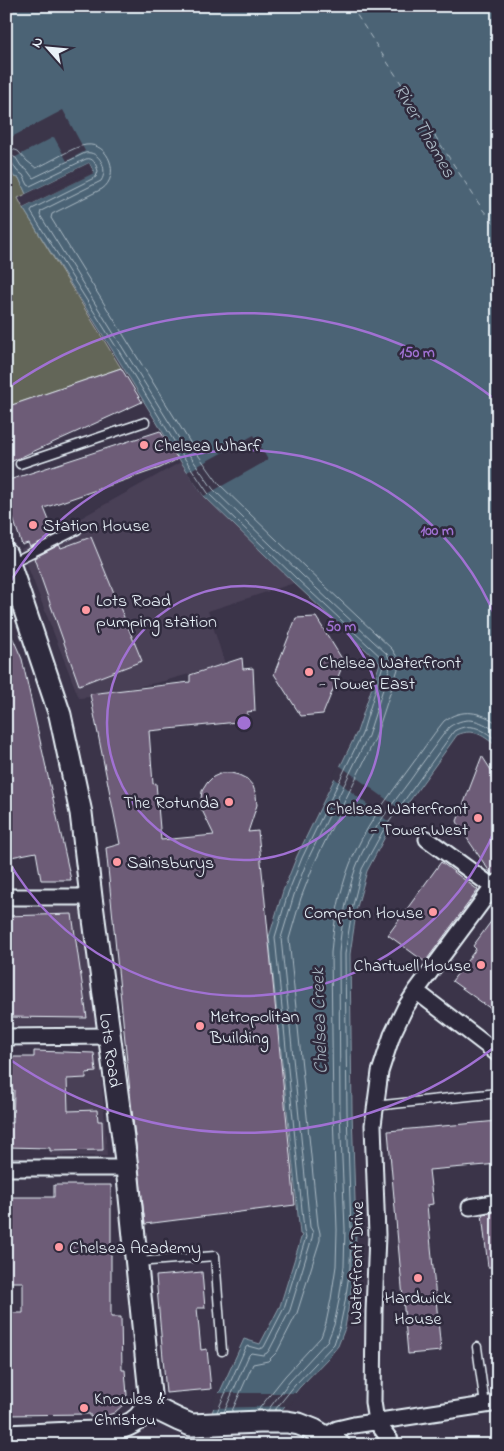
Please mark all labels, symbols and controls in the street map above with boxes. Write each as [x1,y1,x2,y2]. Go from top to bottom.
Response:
north arrow [22,22,72,72]
text: N [26,34,49,52]
water label: River Thames [386,79,462,183]
text: 150 m [399,342,435,364]
place label: Chelsea Wharf [154,434,262,460]
marker: Chelsea Wharf [138,439,150,451]
place label: Station House [43,514,151,540]
marker: Station House [27,519,39,531]
text: 100 m [420,520,454,542]
place label: Lots Road pumping station [96,589,217,637]
marker: Lots Road pumping station [80,604,92,616]
text: 50 m [326,616,357,638]
place label: Chelsea Waterfront - Tower East [319,651,461,698]
marker: Chelsea Waterfront - Tower East [303,666,315,678]
centre of rings [235,714,253,732]
place label: The Rotunda [123,791,219,817]
marker: The Rotunda [223,796,235,808]
place label: Chelsea Waterfront - Tower West [326,797,468,844]
marker: Chelsea Waterfront - Tower West [472,812,484,824]
place label: Sainsburys [127,851,214,877]
marker: Sainsburys [111,856,123,868]
place label: Compton House [304,901,424,927]
marker: Compton House [427,906,439,918]
place label: Chartwell House [354,954,472,980]
marker: Chartwell House [475,959,487,971]
water label: Chelsea Creek [305,967,336,1074]
place label: Metropolitan Building [209,1005,300,1053]
street label: Lots Road [91,1011,127,1089]
marker: Metropolitan Building [194,1020,206,1032]
street label: Waterfront Drive [344,1200,372,1325]
place label: Chelsea Academy [69,1236,201,1262]
marker: Chelsea Academy [53,1241,65,1253]
marker: Hardwick House [412,1272,424,1284]
place label: Hardwick House [385,1286,452,1333]
place label: Knowles & Christou [94,1387,165,1434]
marker: Knowles & Christou [78,1402,90,1414]

